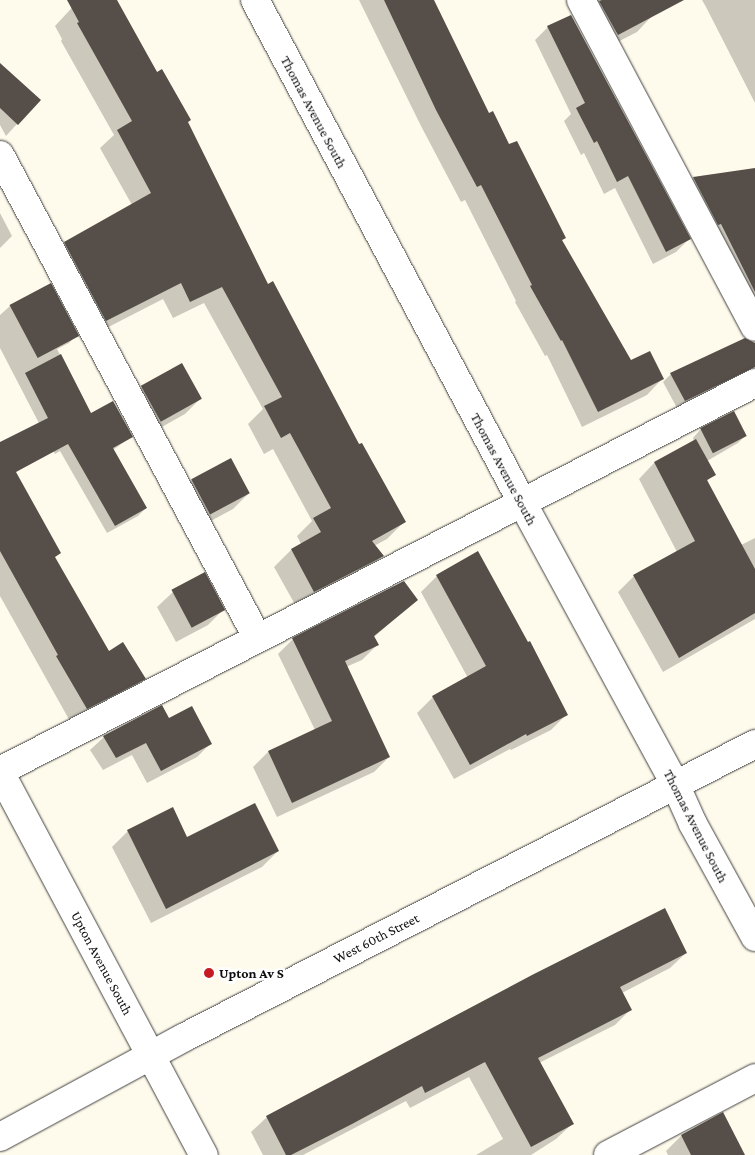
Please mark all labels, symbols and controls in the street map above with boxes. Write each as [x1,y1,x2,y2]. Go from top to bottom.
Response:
street label: Thomas Avenue South [277,53,351,171]
street label: Thomas Avenue South [467,410,541,528]
street label: Thomas Avenue South [660,767,732,885]
street label: Upton Avenue South [68,908,136,1018]
street label: West 60th Street [330,909,422,967]
place label: Upton Av S [219,965,284,981]
marker: Upton Av S [203,967,215,979]

